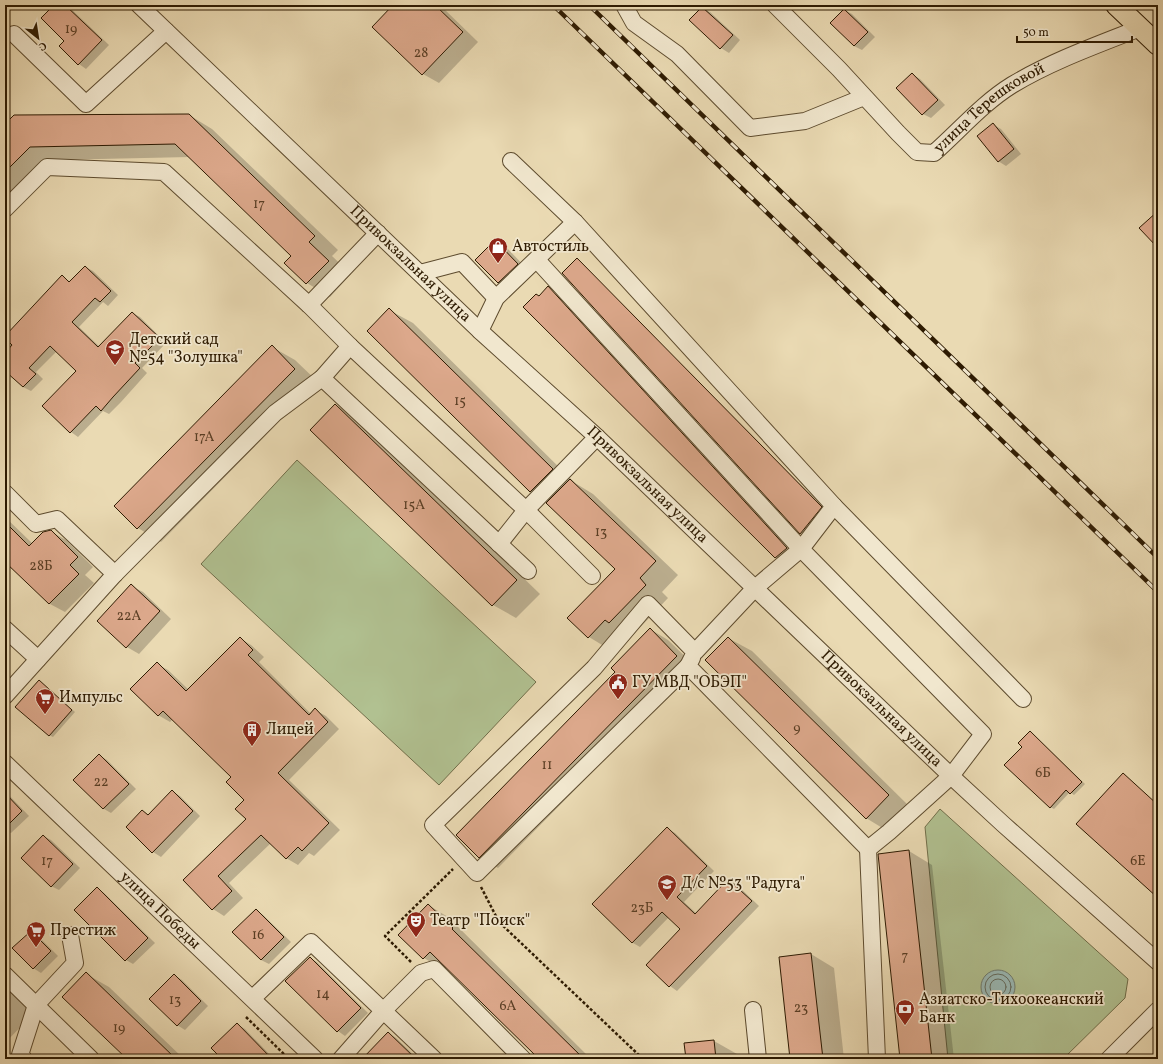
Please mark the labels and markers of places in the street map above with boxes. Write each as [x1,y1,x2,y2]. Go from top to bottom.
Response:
shop icon: Автостиль [487,236,509,264]
place label: Автостиль [512,236,589,258]
place label: Детский сад №54 "Золушка" [129,329,243,369]
school or university icon: Детский сад №54 "Золушка" [104,338,126,366]
public building icon: ГУ МВД "ОБЭП" [607,672,629,700]
place label: ГУ МВД "ОБЭП" [632,672,747,694]
supermarket icon: Импульс [34,687,56,715]
place label: Импульс [59,687,123,709]
building icon: Лицей [241,719,263,747]
place label: Лицей [266,719,314,741]
school or university icon: Д/с №53 "Радуга" [656,873,678,901]
place label: Д/с №53 "Радуга" [681,873,805,895]
theatre icon: Театр "Поиск" [405,910,427,938]
place label: Театр "Поиск" [430,910,530,932]
supermarket icon: Престиж [25,920,47,948]
place label: Престиж [50,920,117,942]
place label: Азиатско-Тихоокеанский Банк [919,989,1104,1029]
bank icon: Азиатско-Тихоокеанский Банк [894,998,916,1026]

